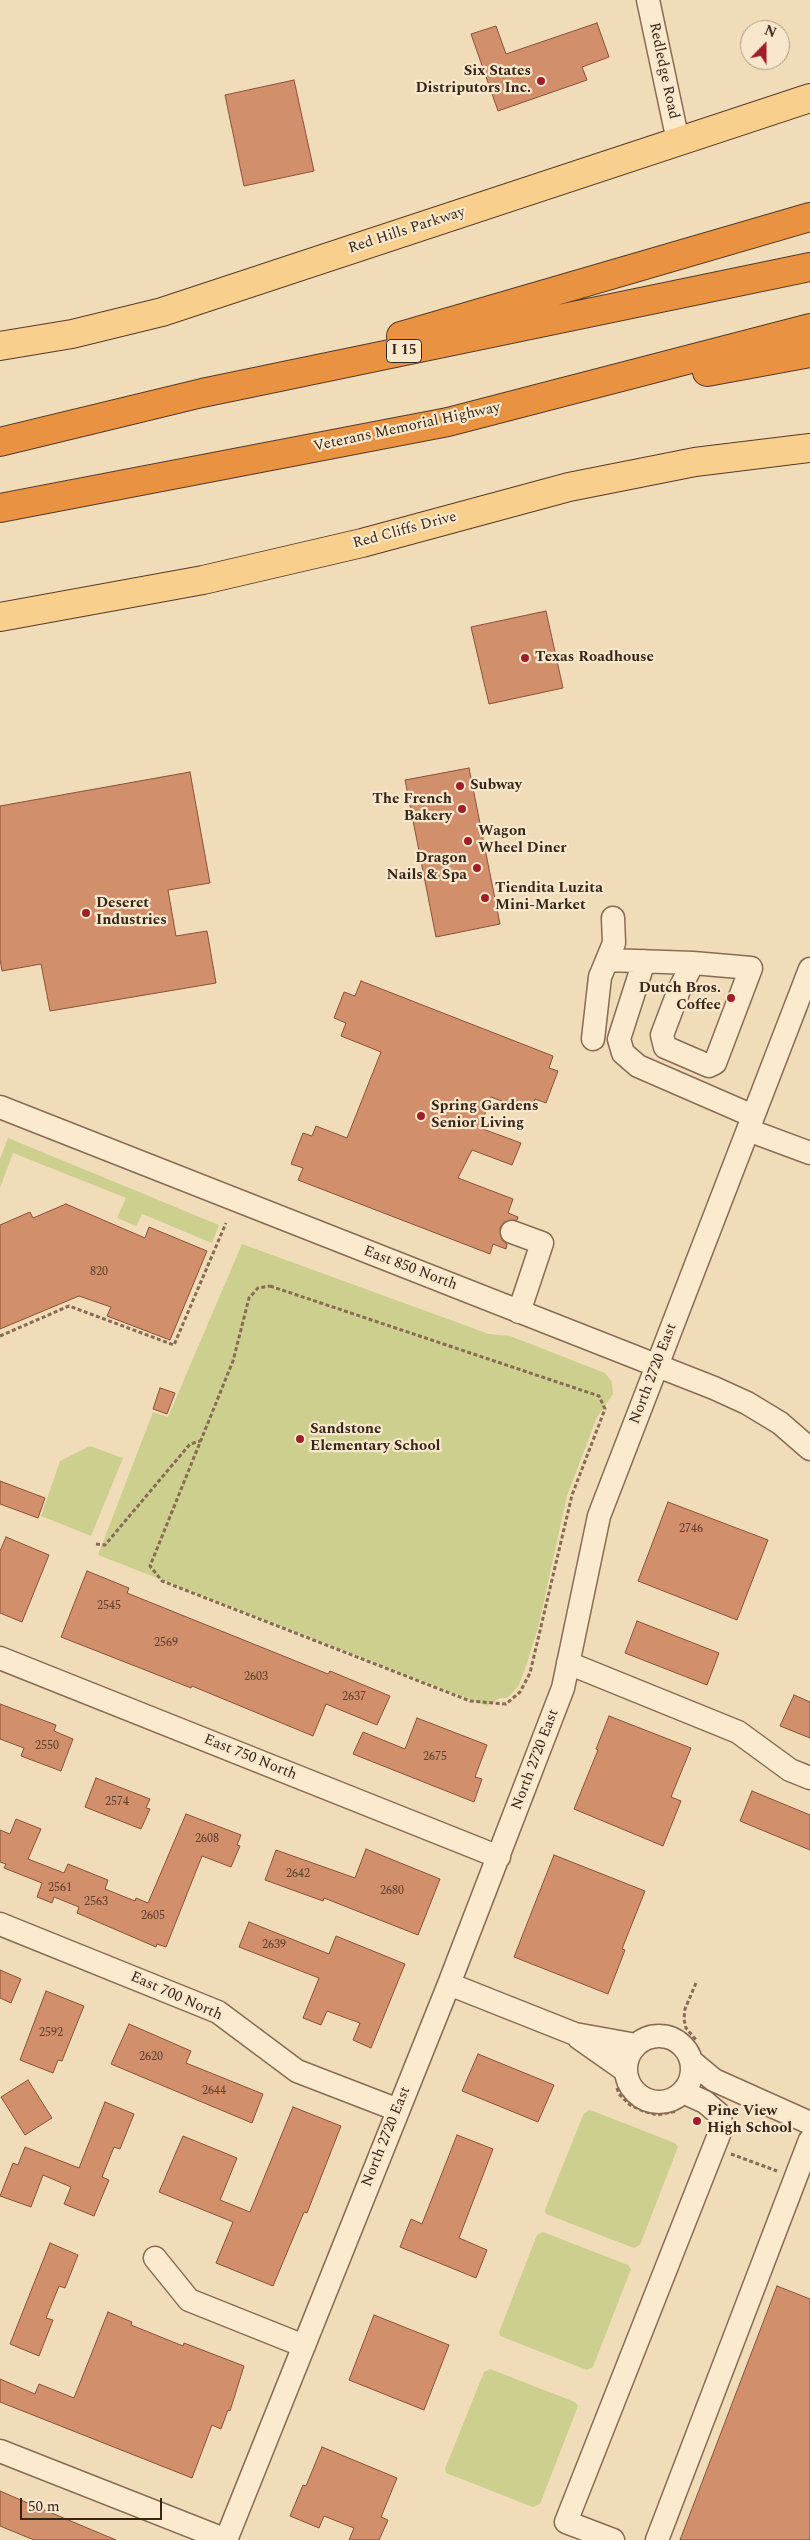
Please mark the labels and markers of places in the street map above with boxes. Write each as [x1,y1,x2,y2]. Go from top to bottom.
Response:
place label: Six States Distriputors Inc. [415,63,531,98]
marker: Six States Distriputors Inc. [535,75,547,87]
place label: Texas Roadhouse [535,649,654,667]
marker: Texas Roadhouse [519,652,531,664]
place label: Subway [470,777,522,795]
marker: Subway [454,780,466,792]
place label: The French Bakery [372,791,452,826]
marker: The French Bakery [456,803,468,815]
place label: Wagon Wheel Diner [478,823,567,858]
marker: Wagon Wheel Diner [462,835,474,847]
place label: Dragon Nails & Spa [387,850,467,885]
marker: Dragon Nails & Spa [471,862,483,874]
place label: Tiendita Luzita Mini-Market [495,880,603,915]
marker: Tiendita Luzita Mini-Market [479,892,491,904]
place label: Deseret Industries [96,895,167,930]
marker: Deseret Industries [80,907,92,919]
place label: Dutch Bros. Coffee [639,980,721,1015]
marker: Dutch Bros. Coffee [725,992,737,1004]
place label: Spring Gardens Senior Living [431,1098,538,1133]
marker: Spring Gardens Senior Living [415,1110,427,1122]
place label: Sandstone Elementary School [310,1421,440,1456]
marker: Sandstone Elementary School [294,1433,306,1445]
place label: Pine View High School [707,2103,792,2138]
marker: Pine View High School [691,2115,703,2127]

